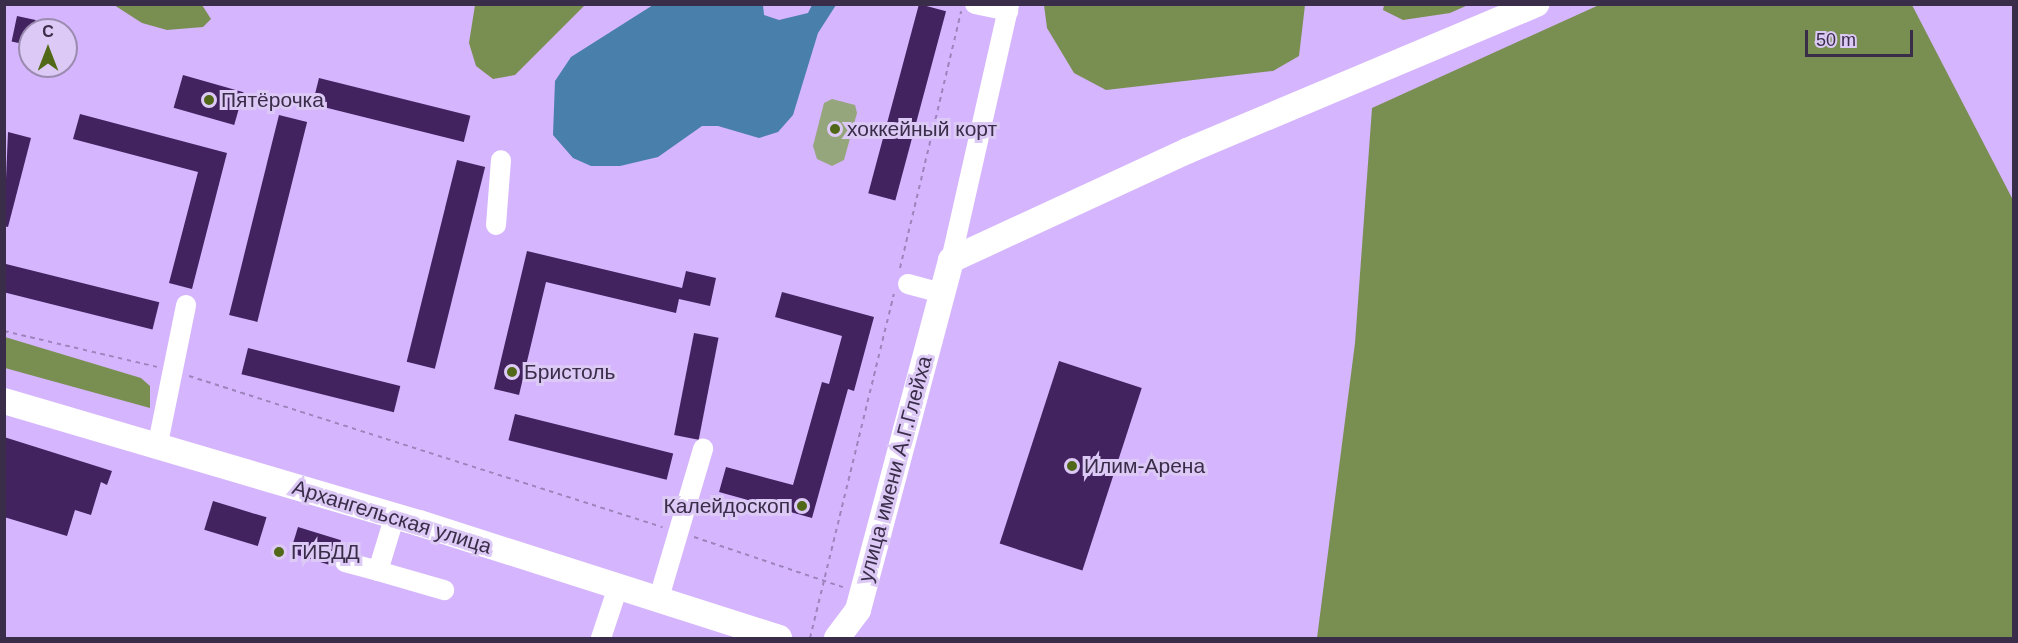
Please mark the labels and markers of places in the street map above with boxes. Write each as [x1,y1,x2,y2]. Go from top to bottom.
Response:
place label: Пятёрочка [221,87,324,113]
marker: Пятёрочка [202,93,216,107]
place label: хоккейный корт [847,116,997,142]
marker: хоккейный корт [828,122,842,136]
place label: Бристоль [524,359,615,385]
marker: Бристоль [505,365,519,379]
place label: Илим-Арена [1084,453,1205,479]
marker: Илим-Арена [1065,459,1079,473]
place label: Калейдоскоп [664,493,790,519]
marker: Калейдоскоп [795,499,809,513]
place label: ГИБДД [291,539,360,565]
marker: ГИБДД [272,545,286,559]

